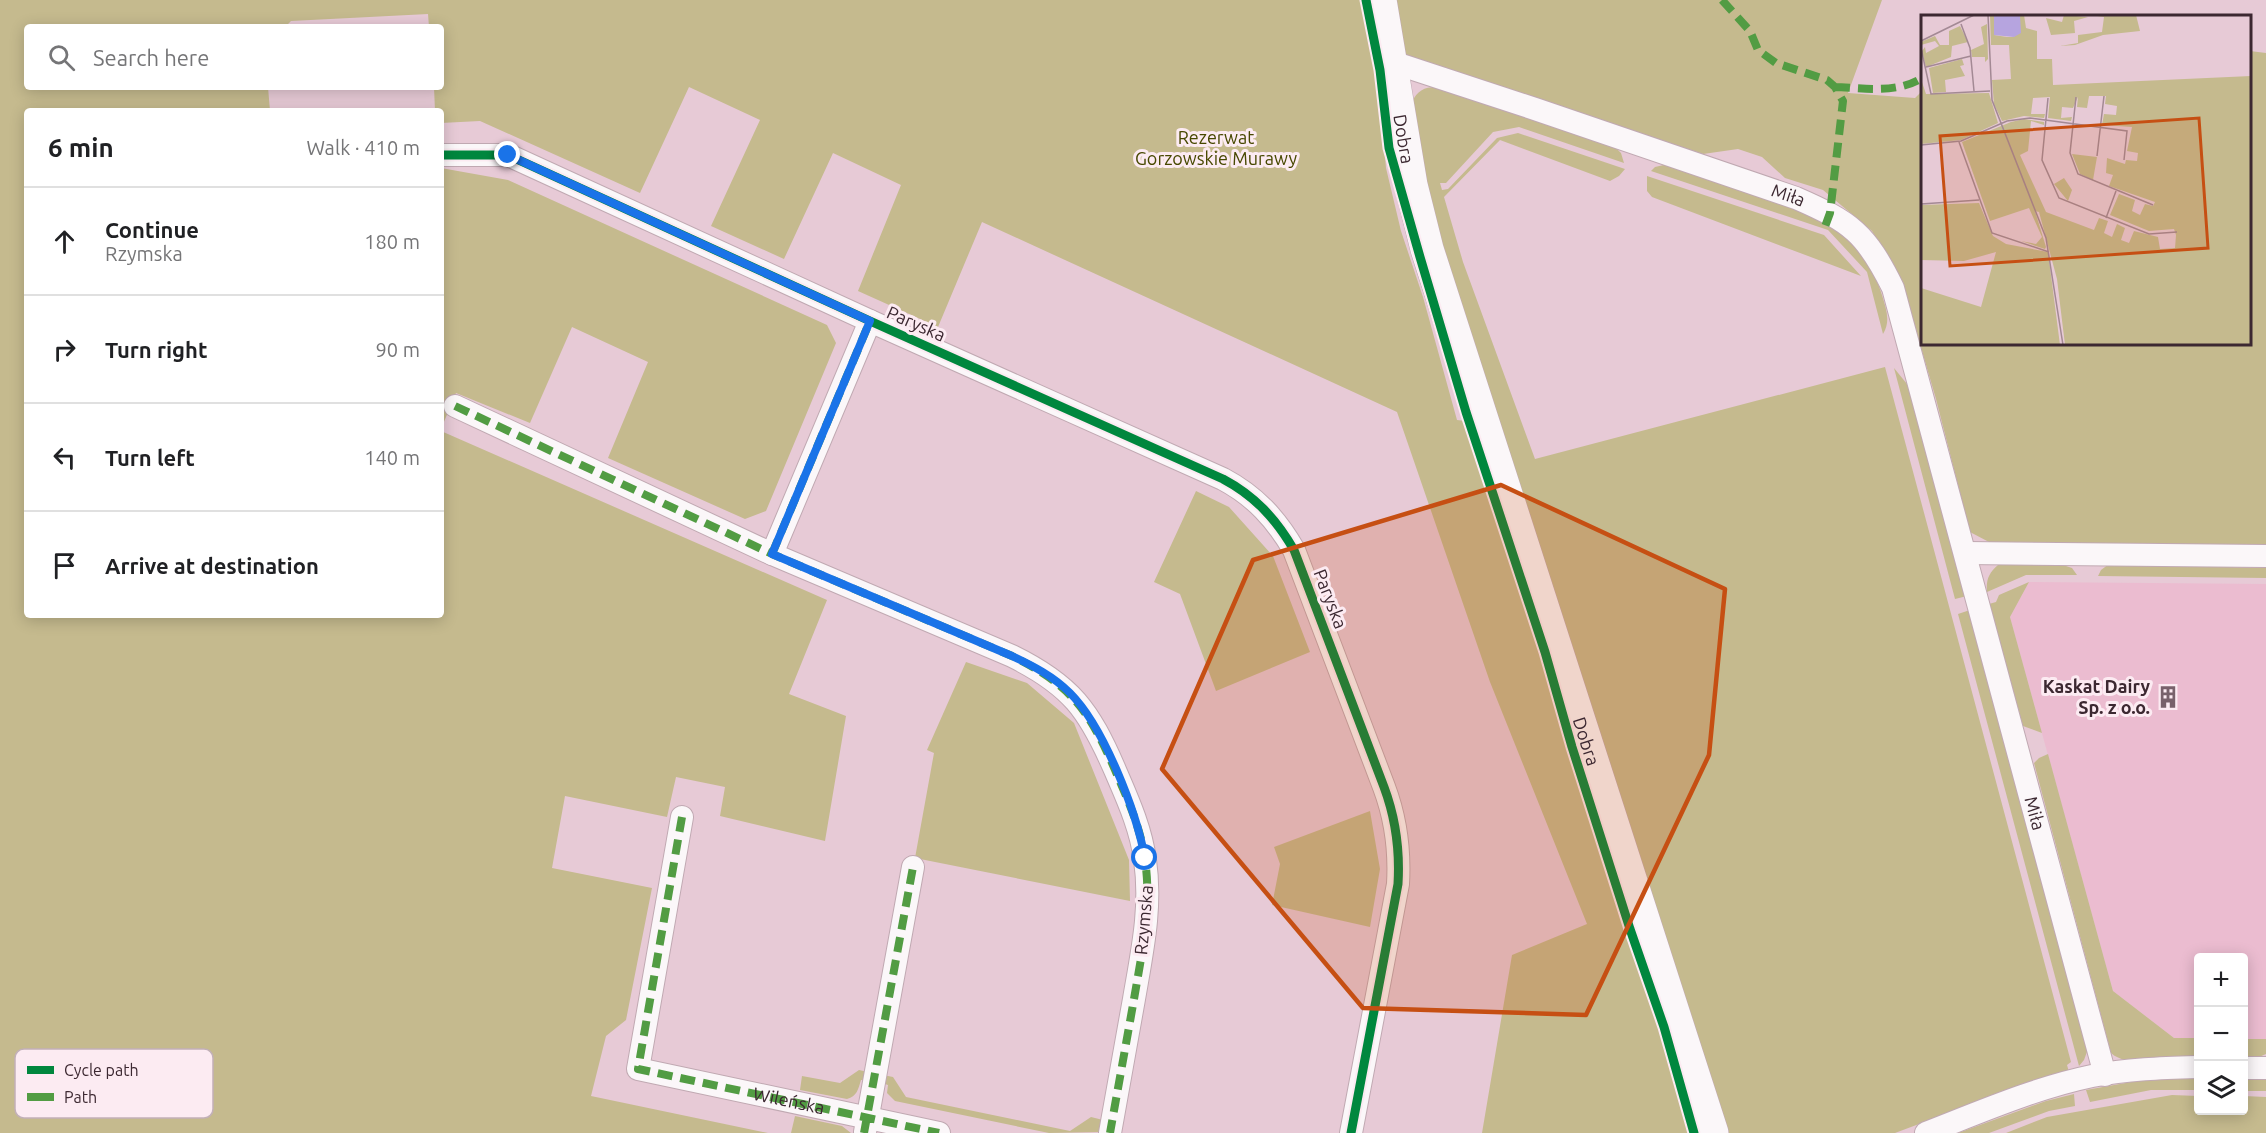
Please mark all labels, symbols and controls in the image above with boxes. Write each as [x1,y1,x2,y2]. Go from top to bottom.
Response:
inset map [1921,15,2251,345]
search box [24,24,444,90]
icon: search [45,41,78,74]
text: Search here [93,45,209,70]
street label: Dobra [1390,113,1418,165]
park label: Rezerwat Gorzowskie Murawy [1135,127,1297,168]
text: 6 min [48,133,114,162]
text: Walk · 410 m [307,136,420,159]
route end [494,141,520,167]
street label: Miła [1769,179,1809,210]
text: Continue [105,217,199,242]
icon: ahead [48,225,81,258]
text: 180 m [364,230,420,253]
text: Rzymska [105,242,183,265]
street label: Paryska [884,301,949,345]
icon: right [48,333,81,366]
text: Turn right [105,337,207,362]
text: 90 m [376,338,420,361]
icon: left [48,441,81,474]
text: Turn left [105,445,195,470]
text: 140 m [364,446,420,469]
icon: arrive [48,549,81,582]
text: Arrive at destination [105,553,319,578]
street label: Paryska [1311,566,1351,631]
place label: Kaskat Dairy Sp. z o.o. [2043,676,2150,717]
building icon: Kaskat Dairy Sp. z o.o. [2155,684,2181,710]
street label: Dobra [1570,714,1604,768]
street label: Miła [2021,794,2050,832]
route start [1131,844,1157,870]
street label: Rzymska [1130,884,1156,956]
map controls [2194,953,2248,1115]
button: + [2194,953,2248,1007]
button: − [2194,1007,2248,1061]
legend [15,1049,213,1118]
text: Cycle path [64,1061,139,1079]
button: layers [2194,1061,2248,1115]
street label: Wileńska [751,1083,827,1117]
text: Path [64,1088,97,1106]

